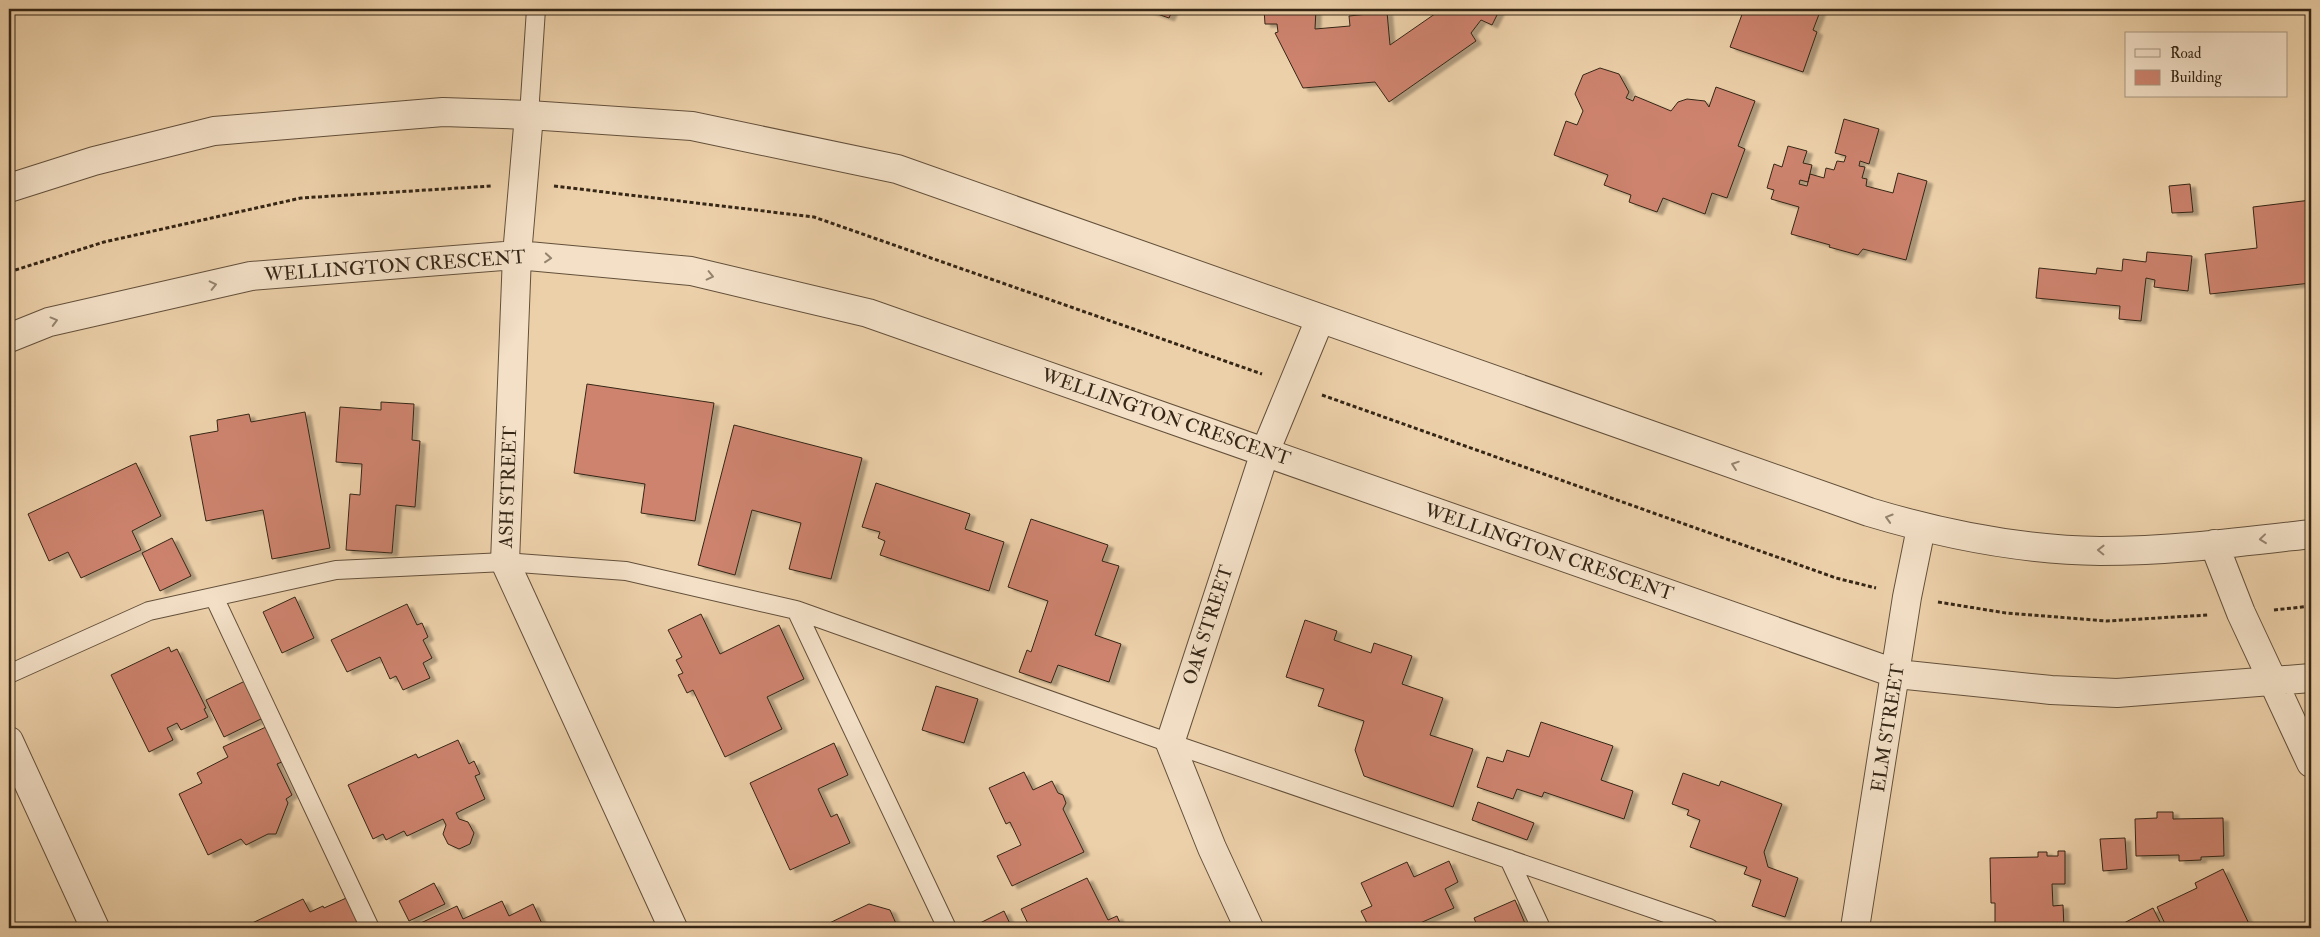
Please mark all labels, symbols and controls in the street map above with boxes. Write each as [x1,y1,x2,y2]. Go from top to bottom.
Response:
legend [2125,32,2288,98]
text: Road [2170,44,2202,63]
text: Building [2170,68,2222,87]
street label: WELLINGTON CRESCENT [263,245,526,287]
one-way arrow [544,252,552,263]
one-way arrow [705,270,714,281]
one-way arrow [208,280,217,291]
one-way arrow [50,316,59,327]
street label: WELLINGTON CRESCENT [1037,363,1294,471]
street label: ASH STREET [494,426,522,549]
one-way arrow [1732,461,1740,471]
street label: WELLINGTON CRESCENT [1420,498,1677,606]
one-way arrow [1885,514,1893,524]
one-way arrow [2258,533,2266,544]
one-way arrow [2097,545,2104,555]
street label: OAK STREET [1177,562,1239,688]
street label: ELM STREET [1866,662,1910,794]

